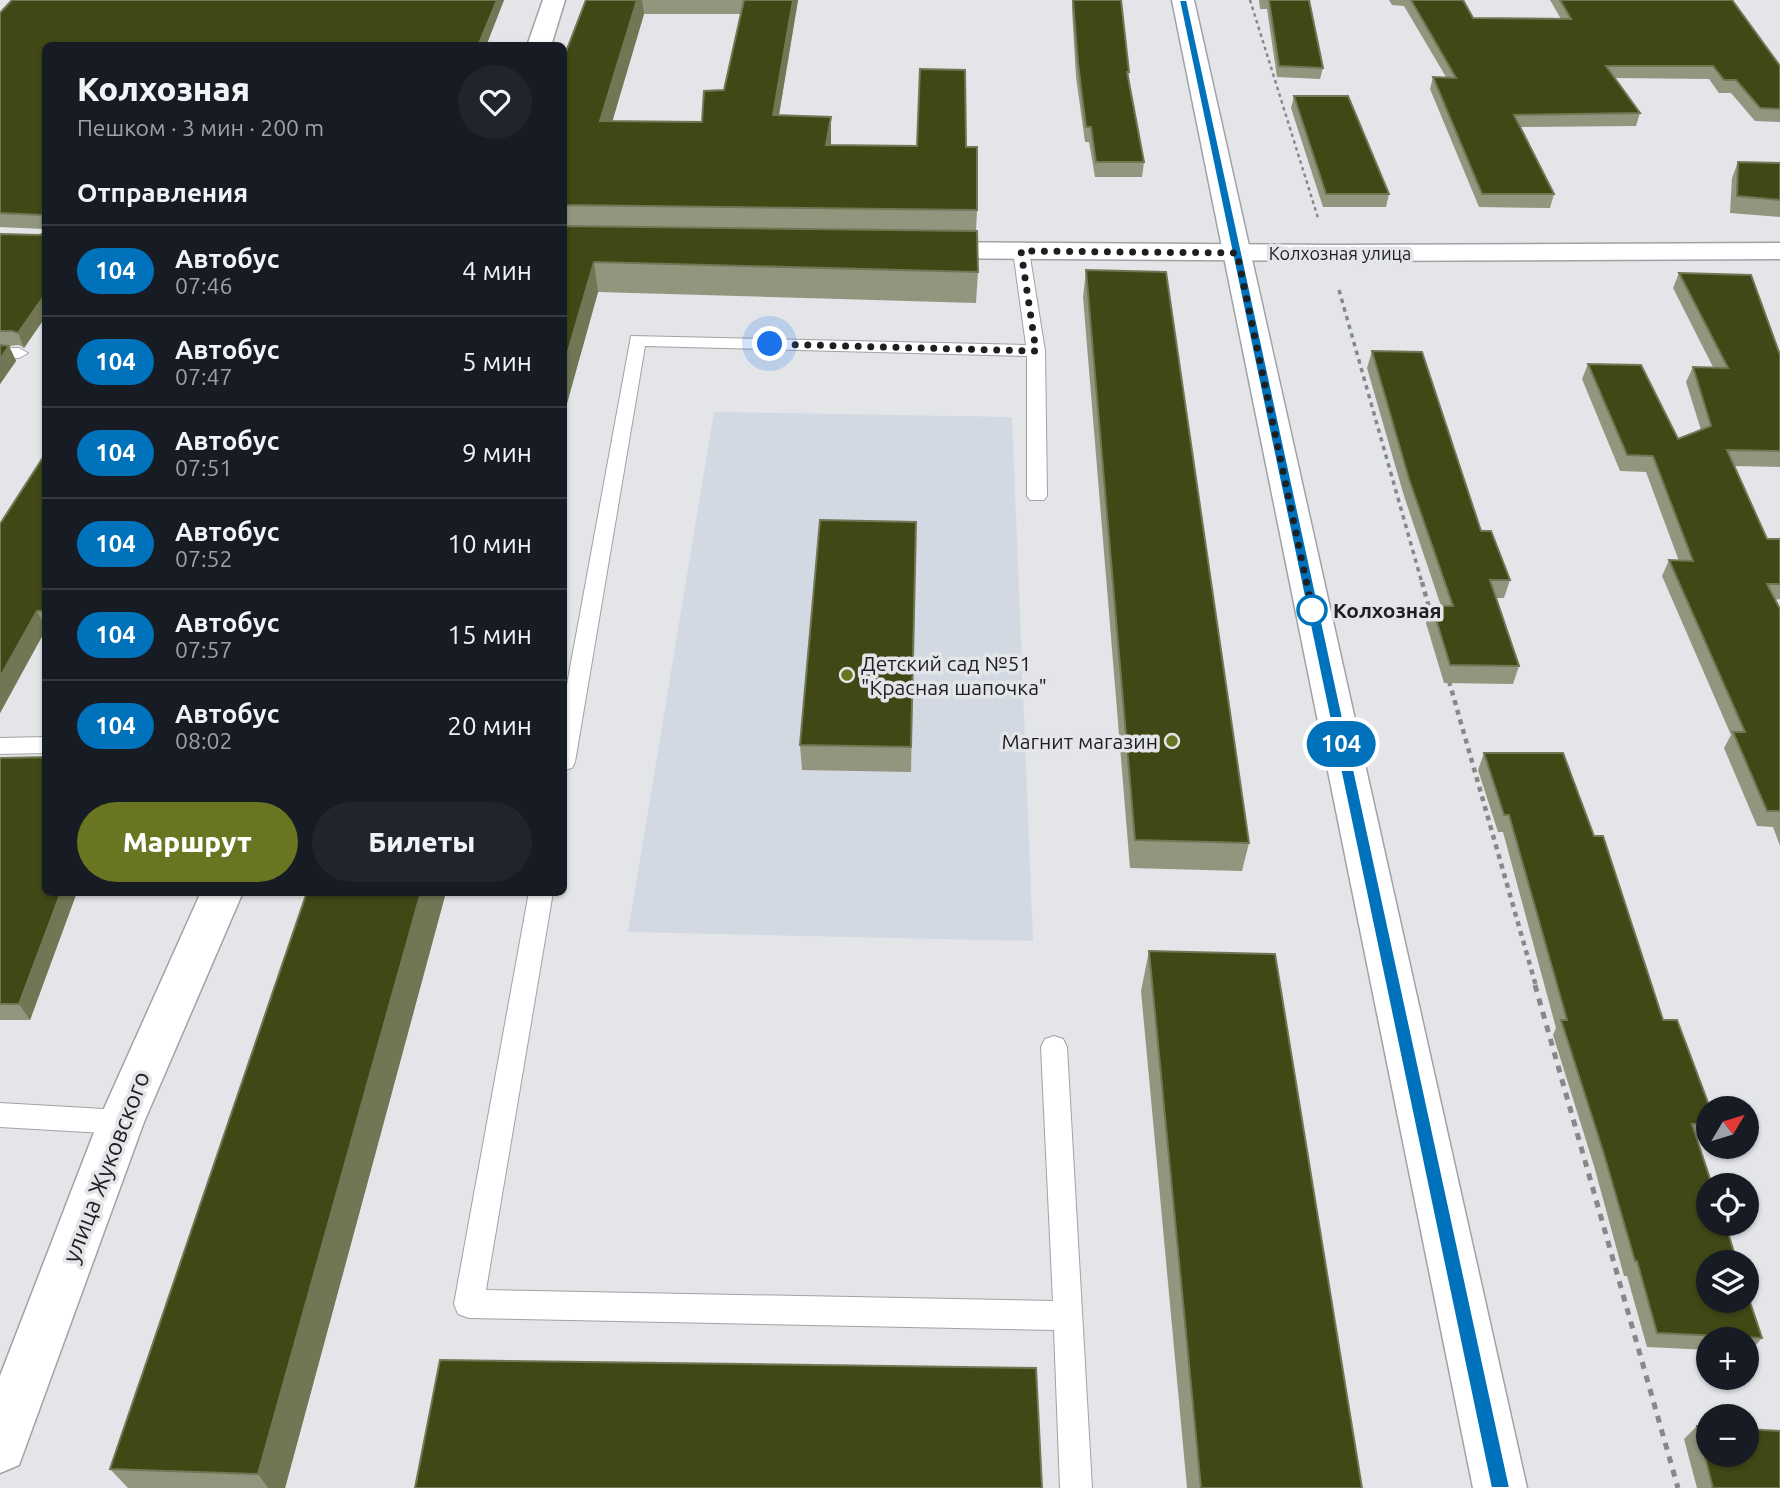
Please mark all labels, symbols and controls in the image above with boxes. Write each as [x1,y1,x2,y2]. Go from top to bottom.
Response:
button: heart [458,65,532,139]
text: Колхозная [77,70,250,107]
text: Пешком · 3 мин · 200 m [77,115,324,140]
text: Отправления [77,178,248,207]
street label: Колхозная улица [1269,243,1411,263]
text: Автобус [175,244,279,273]
text: 4 мин [462,256,532,285]
text: 104 [95,257,136,284]
text: 07:46 [175,273,233,298]
your location [752,326,787,361]
text: Автобус [175,335,279,364]
text: 5 мин [462,347,532,376]
text: 104 [95,348,136,375]
text: 07:47 [175,364,233,389]
text: Автобус [175,426,279,455]
text: 9 мин [462,438,532,467]
text: 104 [95,439,136,466]
text: 07:51 [175,455,233,480]
text: Автобус [175,517,279,546]
text: 10 мин [447,529,532,558]
text: 104 [95,530,136,557]
text: 07:52 [175,546,233,571]
marker: Колхозная [1297,595,1327,625]
place label: Колхозная [1333,598,1442,622]
text: Автобус [175,608,279,637]
text: 15 мин [447,620,532,649]
text: 104 [95,621,136,648]
text: 07:57 [175,637,233,662]
place label: Детский сад №51 "Красная шапочка" [861,651,1047,699]
marker: Детский сад №51 "Красная шапочка" [839,667,855,683]
text: Автобус [175,699,279,728]
text: 20 мин [447,711,532,740]
text: 104 [95,712,136,739]
line badge: 104 [1301,721,1381,767]
text: 08:02 [175,728,233,753]
place label: Магнит магазин [1002,729,1158,753]
text: 104 [1321,730,1361,757]
marker: Магнит магазин [1164,733,1180,749]
button: Маршрут [77,802,298,882]
button: Билеты [312,802,532,882]
street label: улица Жуковского [57,1068,155,1266]
north arrow [1696,1096,1759,1158]
map controls [1696,1096,1759,1467]
button: locate [1696,1173,1759,1236]
button: layers [1696,1250,1759,1313]
button: + [1696,1327,1759,1390]
button: − [1696,1404,1759,1467]

